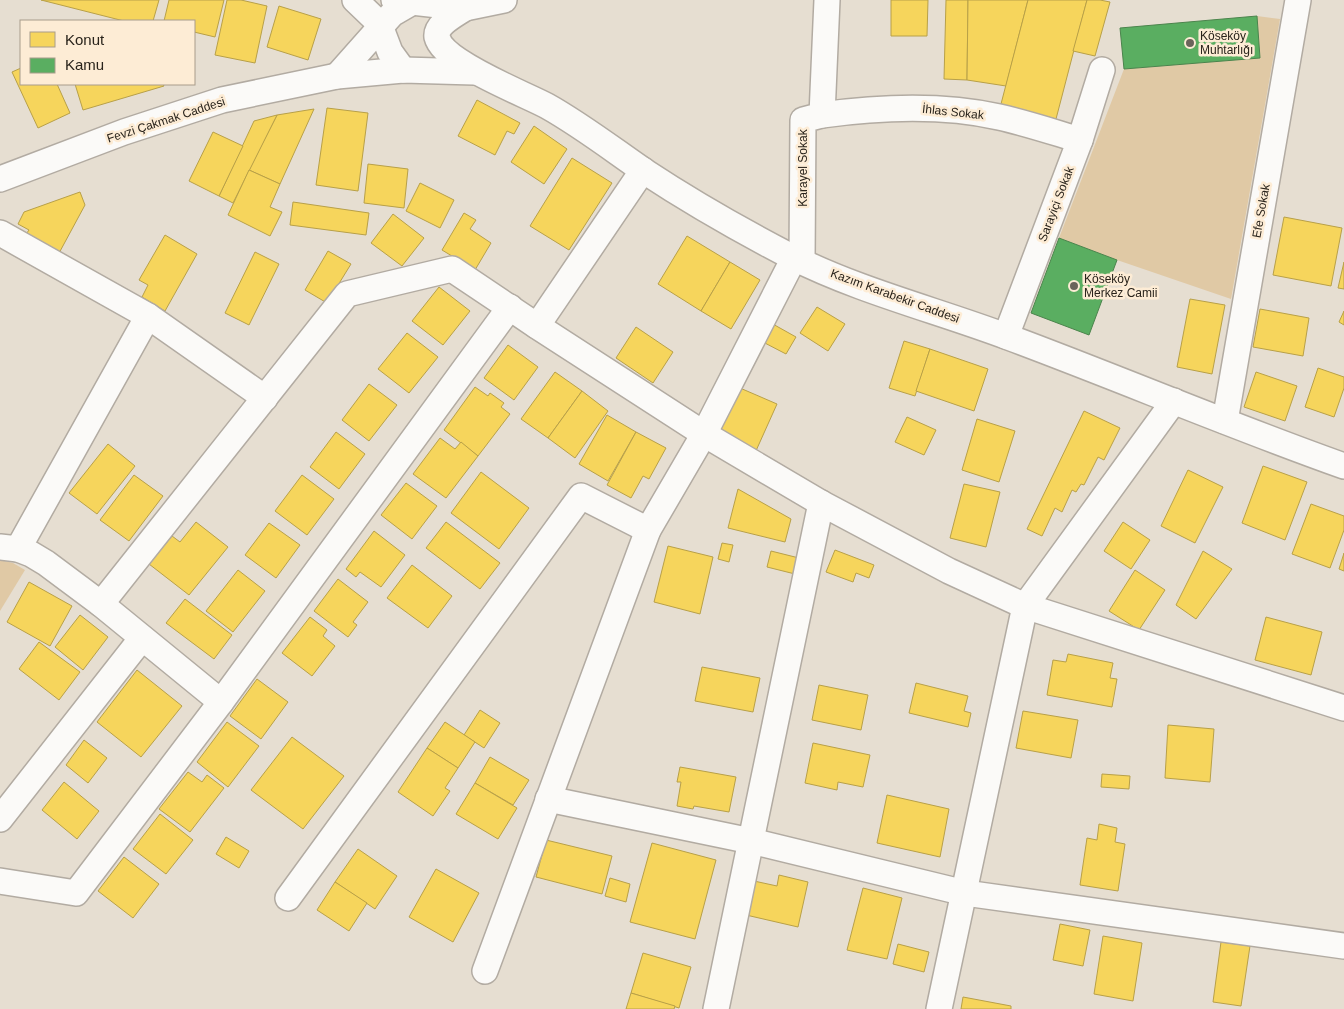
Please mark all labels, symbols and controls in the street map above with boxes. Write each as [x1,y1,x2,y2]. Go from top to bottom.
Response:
legend [20,20,195,85]
place label: Köseköy Muhtarlığı [1200,29,1253,57]
text: Konut [65,31,105,48]
marker: Köseköy Muhtarlığı [1184,37,1196,49]
text: Kamu [65,56,104,73]
street label: Fevzi Çakmak Caddesi [105,94,227,146]
street label: İhlas Sokak [921,102,986,122]
street label: Karayel Sokak [796,128,810,207]
street label: Sarayiçi Sokak [1035,164,1077,244]
street label: Efe Sokak [1249,182,1273,239]
street label: Kazım Karabekir Caddesi [829,266,961,326]
place label: Köseköy Merkez Camii [1084,272,1157,300]
marker: Köseköy Merkez Camii [1068,280,1080,292]

